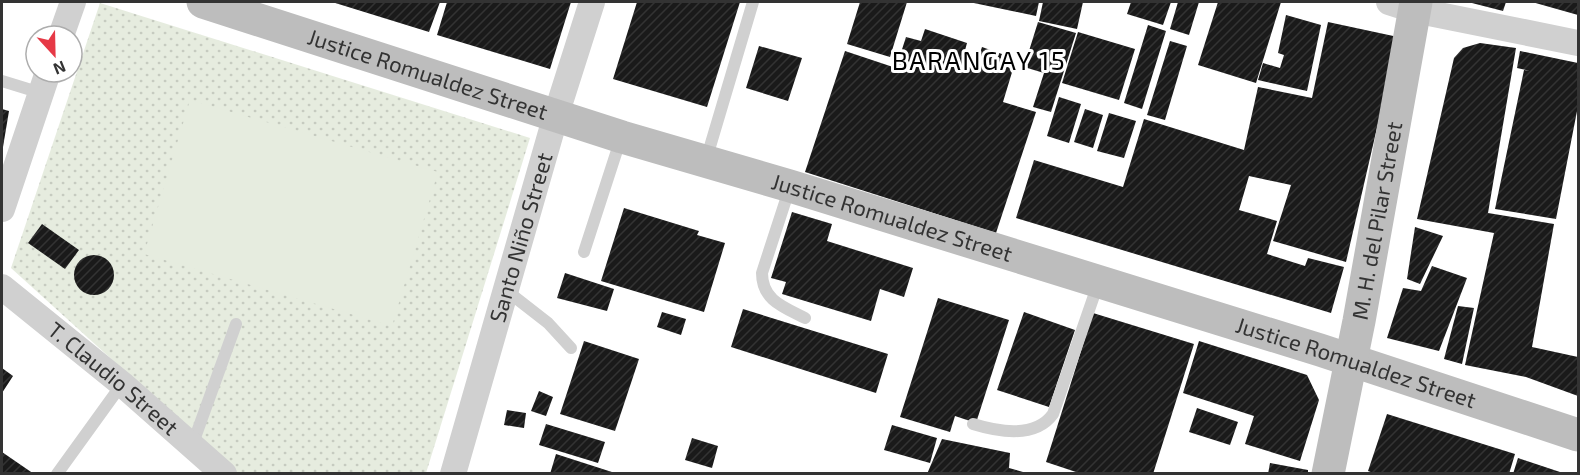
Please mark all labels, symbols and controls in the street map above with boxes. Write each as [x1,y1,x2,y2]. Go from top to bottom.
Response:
street label: Justice Romualdez Street [305,23,551,124]
north arrow [24,24,84,84]
district label: BARANGAY 15 [892,44,1066,75]
text: N [51,57,69,79]
street label: M. H. del Pilar Street [1345,119,1406,322]
street label: Santo Niño Street [483,149,557,325]
street label: Justice Romualdez Street [769,167,1016,266]
street label: Justice Romualdez Street [1233,311,1479,413]
street label: T. Claudio Street [43,316,184,440]

